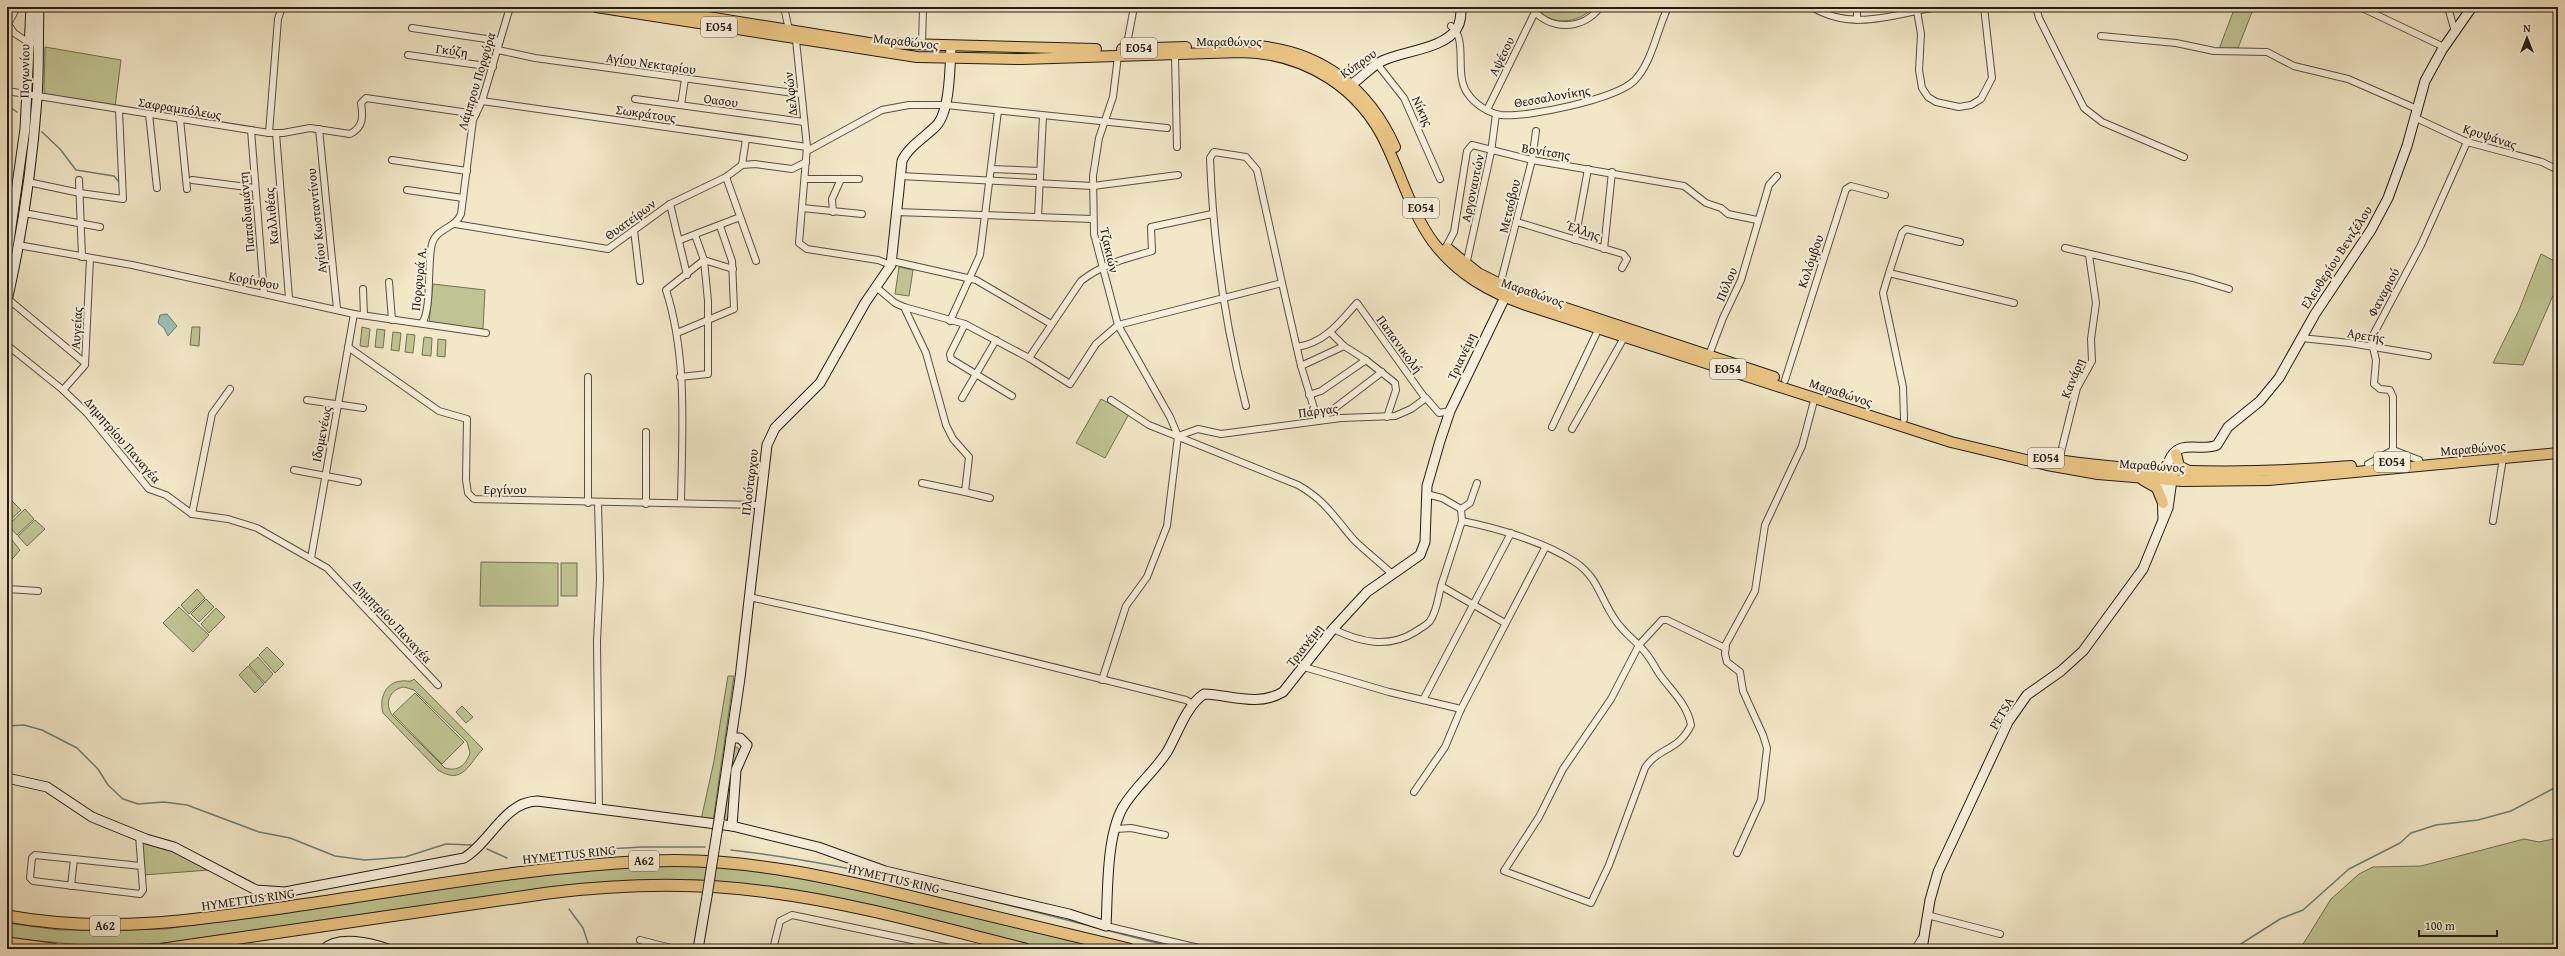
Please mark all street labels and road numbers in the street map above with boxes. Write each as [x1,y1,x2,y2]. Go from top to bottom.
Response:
road number: ΕΟ54 [701,17,737,37]
street label: Μαραθώνος [872,29,940,54]
street label: Λάμπρου Πορφύρα [453,30,500,133]
street label: Μαραθώνος [1196,32,1262,51]
street label: Αψέσου [1484,33,1519,79]
road number: ΕΟ54 [1121,38,1157,58]
street label: Γκύζη [435,39,469,62]
street label: Πογωνίου [15,43,34,98]
street label: Κύπρου [1336,44,1381,83]
street label: Αγίου Νεκταρίου [605,48,697,79]
street label: Δελφών [779,71,802,117]
street label: Θεσσαλονίκης [1512,80,1592,113]
street label: Οασου [703,89,740,112]
street label: Σαφραμπόλεως [137,93,223,125]
street label: Νίκης [1407,93,1438,130]
street label: Σωκράτους [615,100,678,127]
street label: Κρυψάνας [2460,119,2520,154]
street label: Βονίτσης [1520,138,1572,165]
street label: Αργοναυτών [1456,152,1489,224]
street label: Αγίου Κωσταντίνου [301,167,331,275]
street label: Παπαδιαμάντη [234,171,259,253]
street label: Μετσόβου [1494,177,1525,235]
street label: Καλλιθέας [259,186,283,245]
street label: Θυατείρων [601,194,660,245]
road number: ΕΟ54 [1403,198,1439,218]
street label: Ελευθερίου Βενιζέλου [2296,202,2377,313]
street label: Έλλης [1563,216,1603,246]
street label: Τζακιών [1095,225,1124,275]
street label: Κολόμβου [1793,232,1828,290]
street label: Πορφυρά Α. [406,246,431,312]
street label: Πύλου [1711,264,1742,304]
street label: Φαναριού [2363,264,2404,320]
street label: Κορίνθου [227,266,281,295]
street label: Μαραθώνος [1499,273,1567,312]
street label: Αυγείας [66,306,87,350]
street label: Παπανικολή [1372,311,1427,377]
street label: Αρετής [2346,323,2387,348]
street label: Τριανέμη [1442,329,1481,383]
street label: Κανάρη [2056,355,2089,401]
road number: ΕΟ54 [1710,359,1746,379]
street label: Μαραθώνος [1807,373,1875,412]
street label: Δημητρίου Παναγέα [80,393,165,488]
street label: Πάργας [1297,399,1340,422]
street label: Ιδομενέως [307,404,336,464]
street label: Μαραθώνος [2440,436,2507,461]
street label: Πλούταρχου [736,448,763,516]
road number: ΕΟ54 [2028,448,2064,468]
road number: ΕΟ54 [2374,452,2410,472]
street label: Μαραθώνος [2119,454,2186,477]
street label: Εργίνου [484,480,527,499]
street label: Δημητρίου Παναγέα [349,575,437,667]
street label: Τριανέμη [1281,620,1327,671]
street label: PETSA [1984,693,2019,733]
street label: HYMETTUS RING [521,840,617,869]
road number: Α62 [629,851,659,871]
street label: HYMETTUS RING [846,859,942,898]
street label: HYMETTUS RING [200,884,296,915]
road number: Α62 [90,916,120,936]

